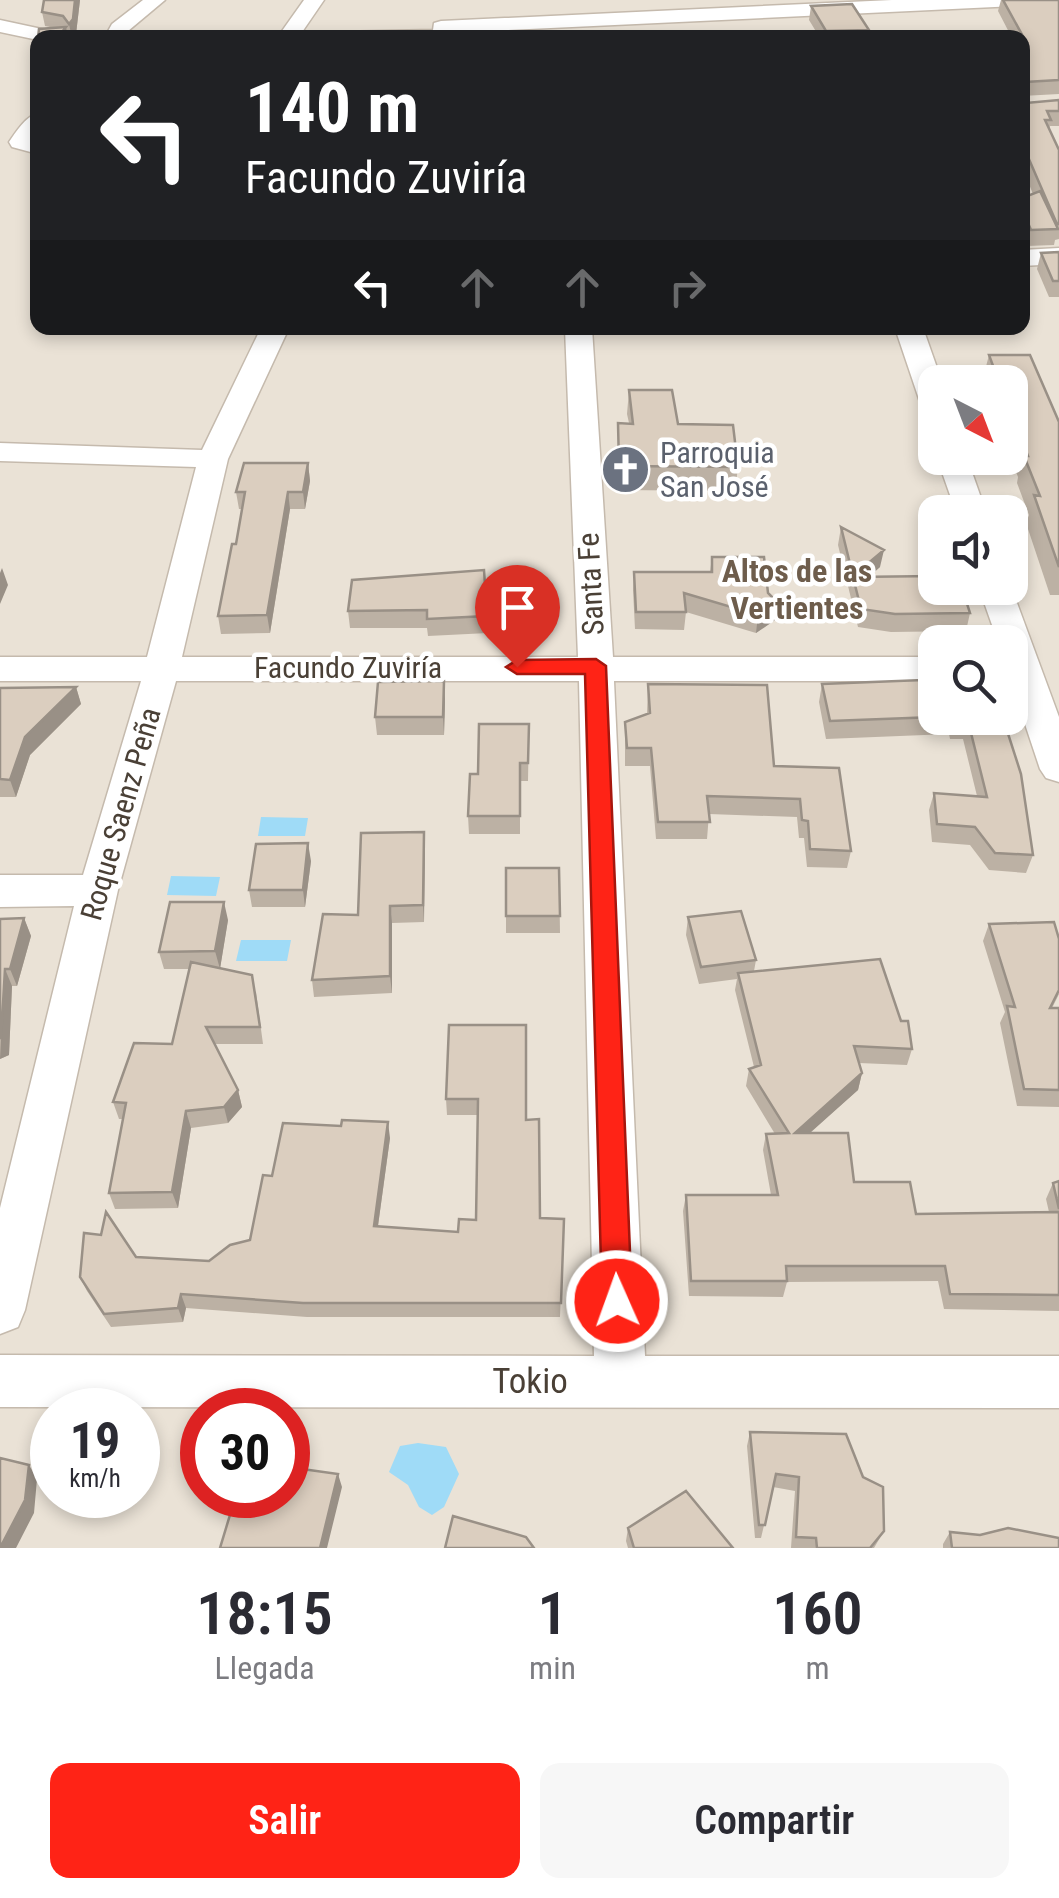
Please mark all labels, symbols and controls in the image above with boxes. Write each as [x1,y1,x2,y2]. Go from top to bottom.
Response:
text: 140 m [245,67,419,149]
icon: left [80,70,210,200]
text: Facundo Zuviría [245,151,527,204]
icon: left [345,260,400,315]
icon: ahead [450,260,505,315]
icon: ahead [555,260,610,315]
icon: right [660,260,715,315]
north arrow [918,365,1028,475]
map controls [918,365,1028,735]
place label: Parroquia San José [660,435,775,504]
church icon: Parroquia San José [599,444,651,496]
button: sound [918,495,1028,605]
street label: Santa Fe [570,532,611,636]
district label: Altos de las Vertientes [722,552,872,627]
pin [475,565,560,668]
icon: arrive [490,580,545,635]
button: search [918,625,1028,735]
street label: Facundo Zuviría [254,650,442,685]
street label: Roque Saenz Peña [73,704,168,924]
position arrow [565,1249,669,1353]
street label: Tokio [492,1361,568,1402]
speed limit sign: 30 [180,1388,310,1518]
text: 19 [70,1412,120,1470]
text: km/h [69,1464,121,1493]
text: 18:15 [196,1578,333,1649]
text: 1 [537,1578,568,1649]
text: 160 [772,1578,863,1649]
text: Llegada [215,1649,314,1687]
text: min [529,1649,576,1687]
text: m [805,1649,830,1687]
button: Salir [50,1763,520,1878]
button: Compartir [540,1763,1009,1878]

